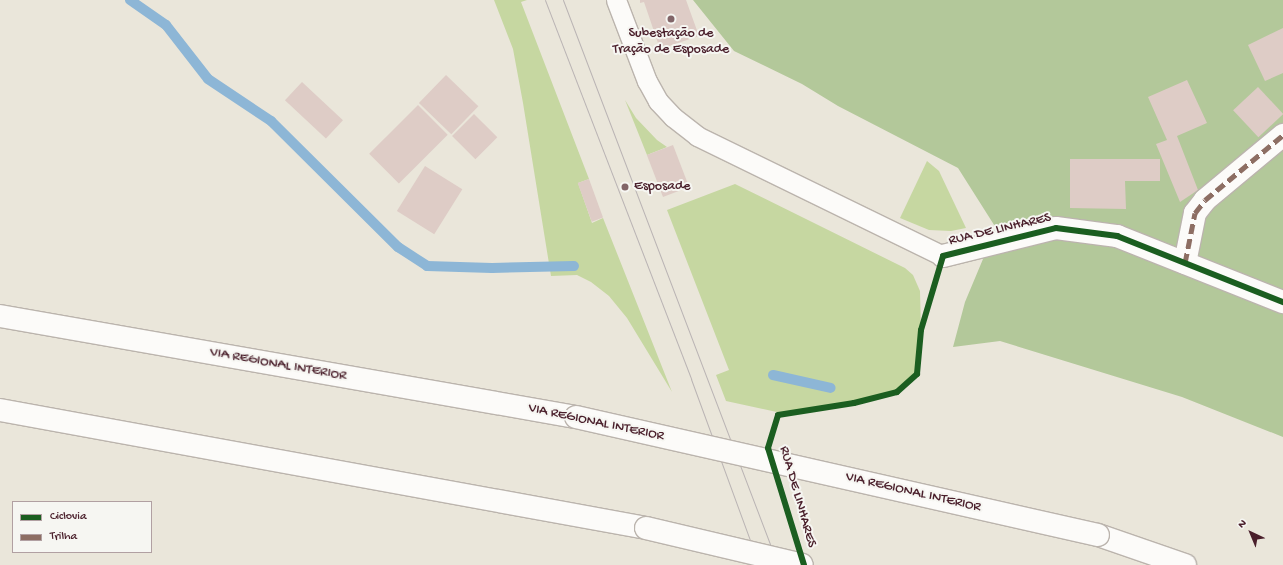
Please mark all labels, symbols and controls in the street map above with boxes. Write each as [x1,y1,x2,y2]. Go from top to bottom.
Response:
marker: Subestação de Tração de Esposade [666,14,676,24]
place label: Subestação de Tração de Esposade [613,26,729,58]
place label: Esposade [634,179,690,195]
marker: Esposade [619,181,631,193]
street label: RUA DE LINHARES [947,210,1053,250]
street label: VIA REGIONAL INTERIOR [208,345,348,385]
street label: VIA REGIONAL INTERIOR [527,400,665,446]
street label: RUA DE LINHARES [775,444,819,550]
street label: VIA REGIONAL INTERIOR [844,469,982,517]
legend [12,501,152,553]
text: Ciclovia [50,510,87,524]
north arrow [1231,513,1271,553]
text: N [1236,518,1249,531]
text: Trilha [50,530,77,544]

